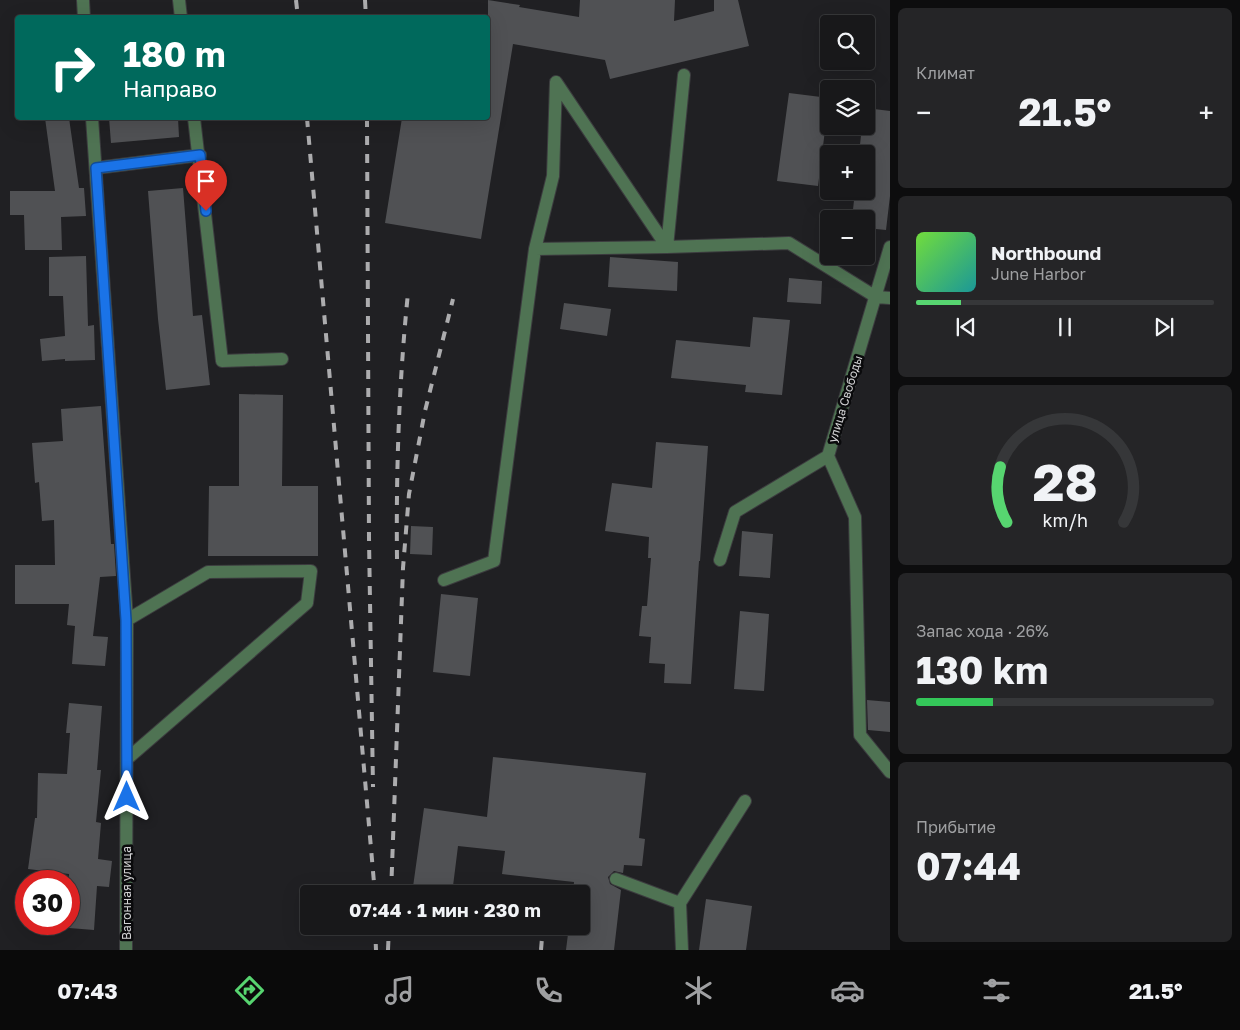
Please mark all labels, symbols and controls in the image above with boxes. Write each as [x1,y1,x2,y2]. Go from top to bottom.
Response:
map controls [820,15,875,265]
button: search [820,15,875,70]
text: 180 m [123,33,226,75]
icon: right [40,35,105,100]
text: Климат [916,63,975,83]
text: Направо [123,75,217,102]
button: layers [820,80,875,135]
text: 21.5° [1019,89,1111,134]
text: − [916,96,931,129]
text: + [1199,96,1214,129]
button: + [820,145,875,200]
pin [185,160,227,211]
icon: arrive [192,167,220,195]
button: − [820,210,875,265]
text: Northbound [991,241,1101,264]
text: June Harbor [991,264,1086,284]
icon: previous [952,313,980,341]
icon: pause [1051,313,1079,341]
icon: next [1150,313,1178,341]
street label: улица Свободы [825,354,865,444]
text: 28 [1032,450,1098,512]
text: km/h [1042,509,1088,531]
text: Запас хода · 26% [916,621,1049,641]
text: 130 km [916,647,1048,692]
position arrow [100,770,152,822]
text: Прибытие [916,817,996,837]
text: 07:44 [916,843,1021,888]
street label: Вагонная улица [119,846,134,940]
speed limit sign: 30 [15,870,80,935]
text: 07:44 · 1 мин · 230 m [349,898,541,921]
icon: directions [232,973,267,1008]
icon: music [382,973,417,1008]
icon: phone [531,973,566,1008]
icon: climate [681,973,716,1008]
icon: car [830,973,865,1008]
icon: filters [979,973,1014,1008]
text: 07:43 [57,977,118,1004]
text: 21.5° [1129,977,1183,1004]

